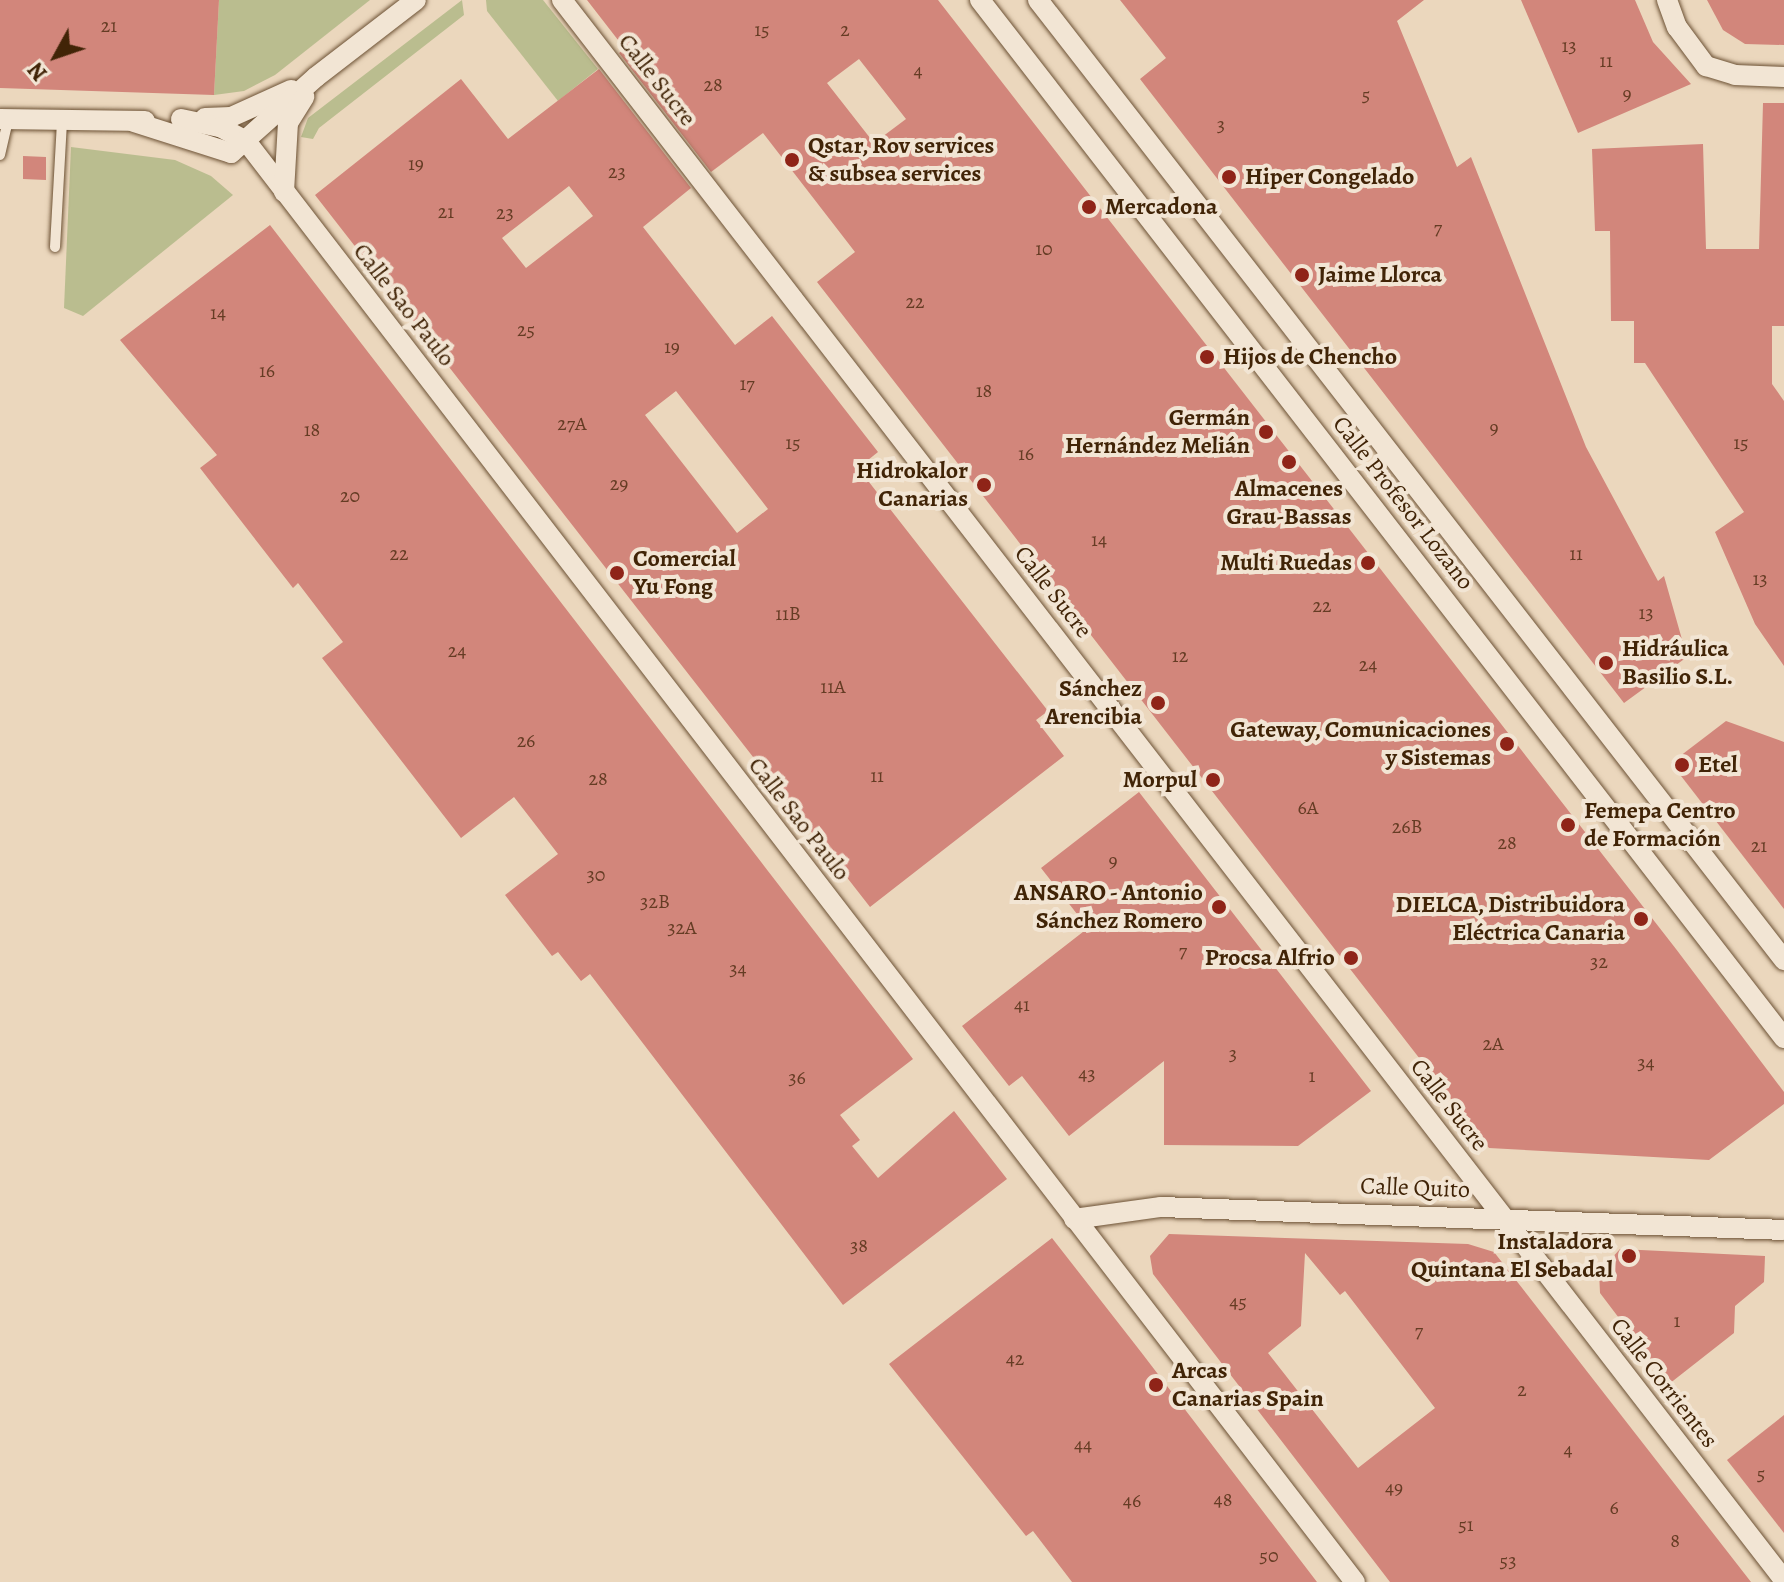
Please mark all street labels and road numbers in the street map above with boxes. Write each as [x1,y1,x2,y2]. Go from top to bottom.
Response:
street label: Calle Sucre [612,28,702,132]
street label: Calle Sao Paulo [347,238,461,372]
street label: Calle Profesor Lozano [1326,410,1480,596]
street label: Calle Sucre [1008,540,1098,644]
street label: Calle Sao Paulo [742,752,856,886]
street label: Calle Sucre [1404,1053,1494,1157]
street label: Calle Quito [1360,1172,1470,1204]
street label: Calle Corrientes [1604,1312,1724,1454]

